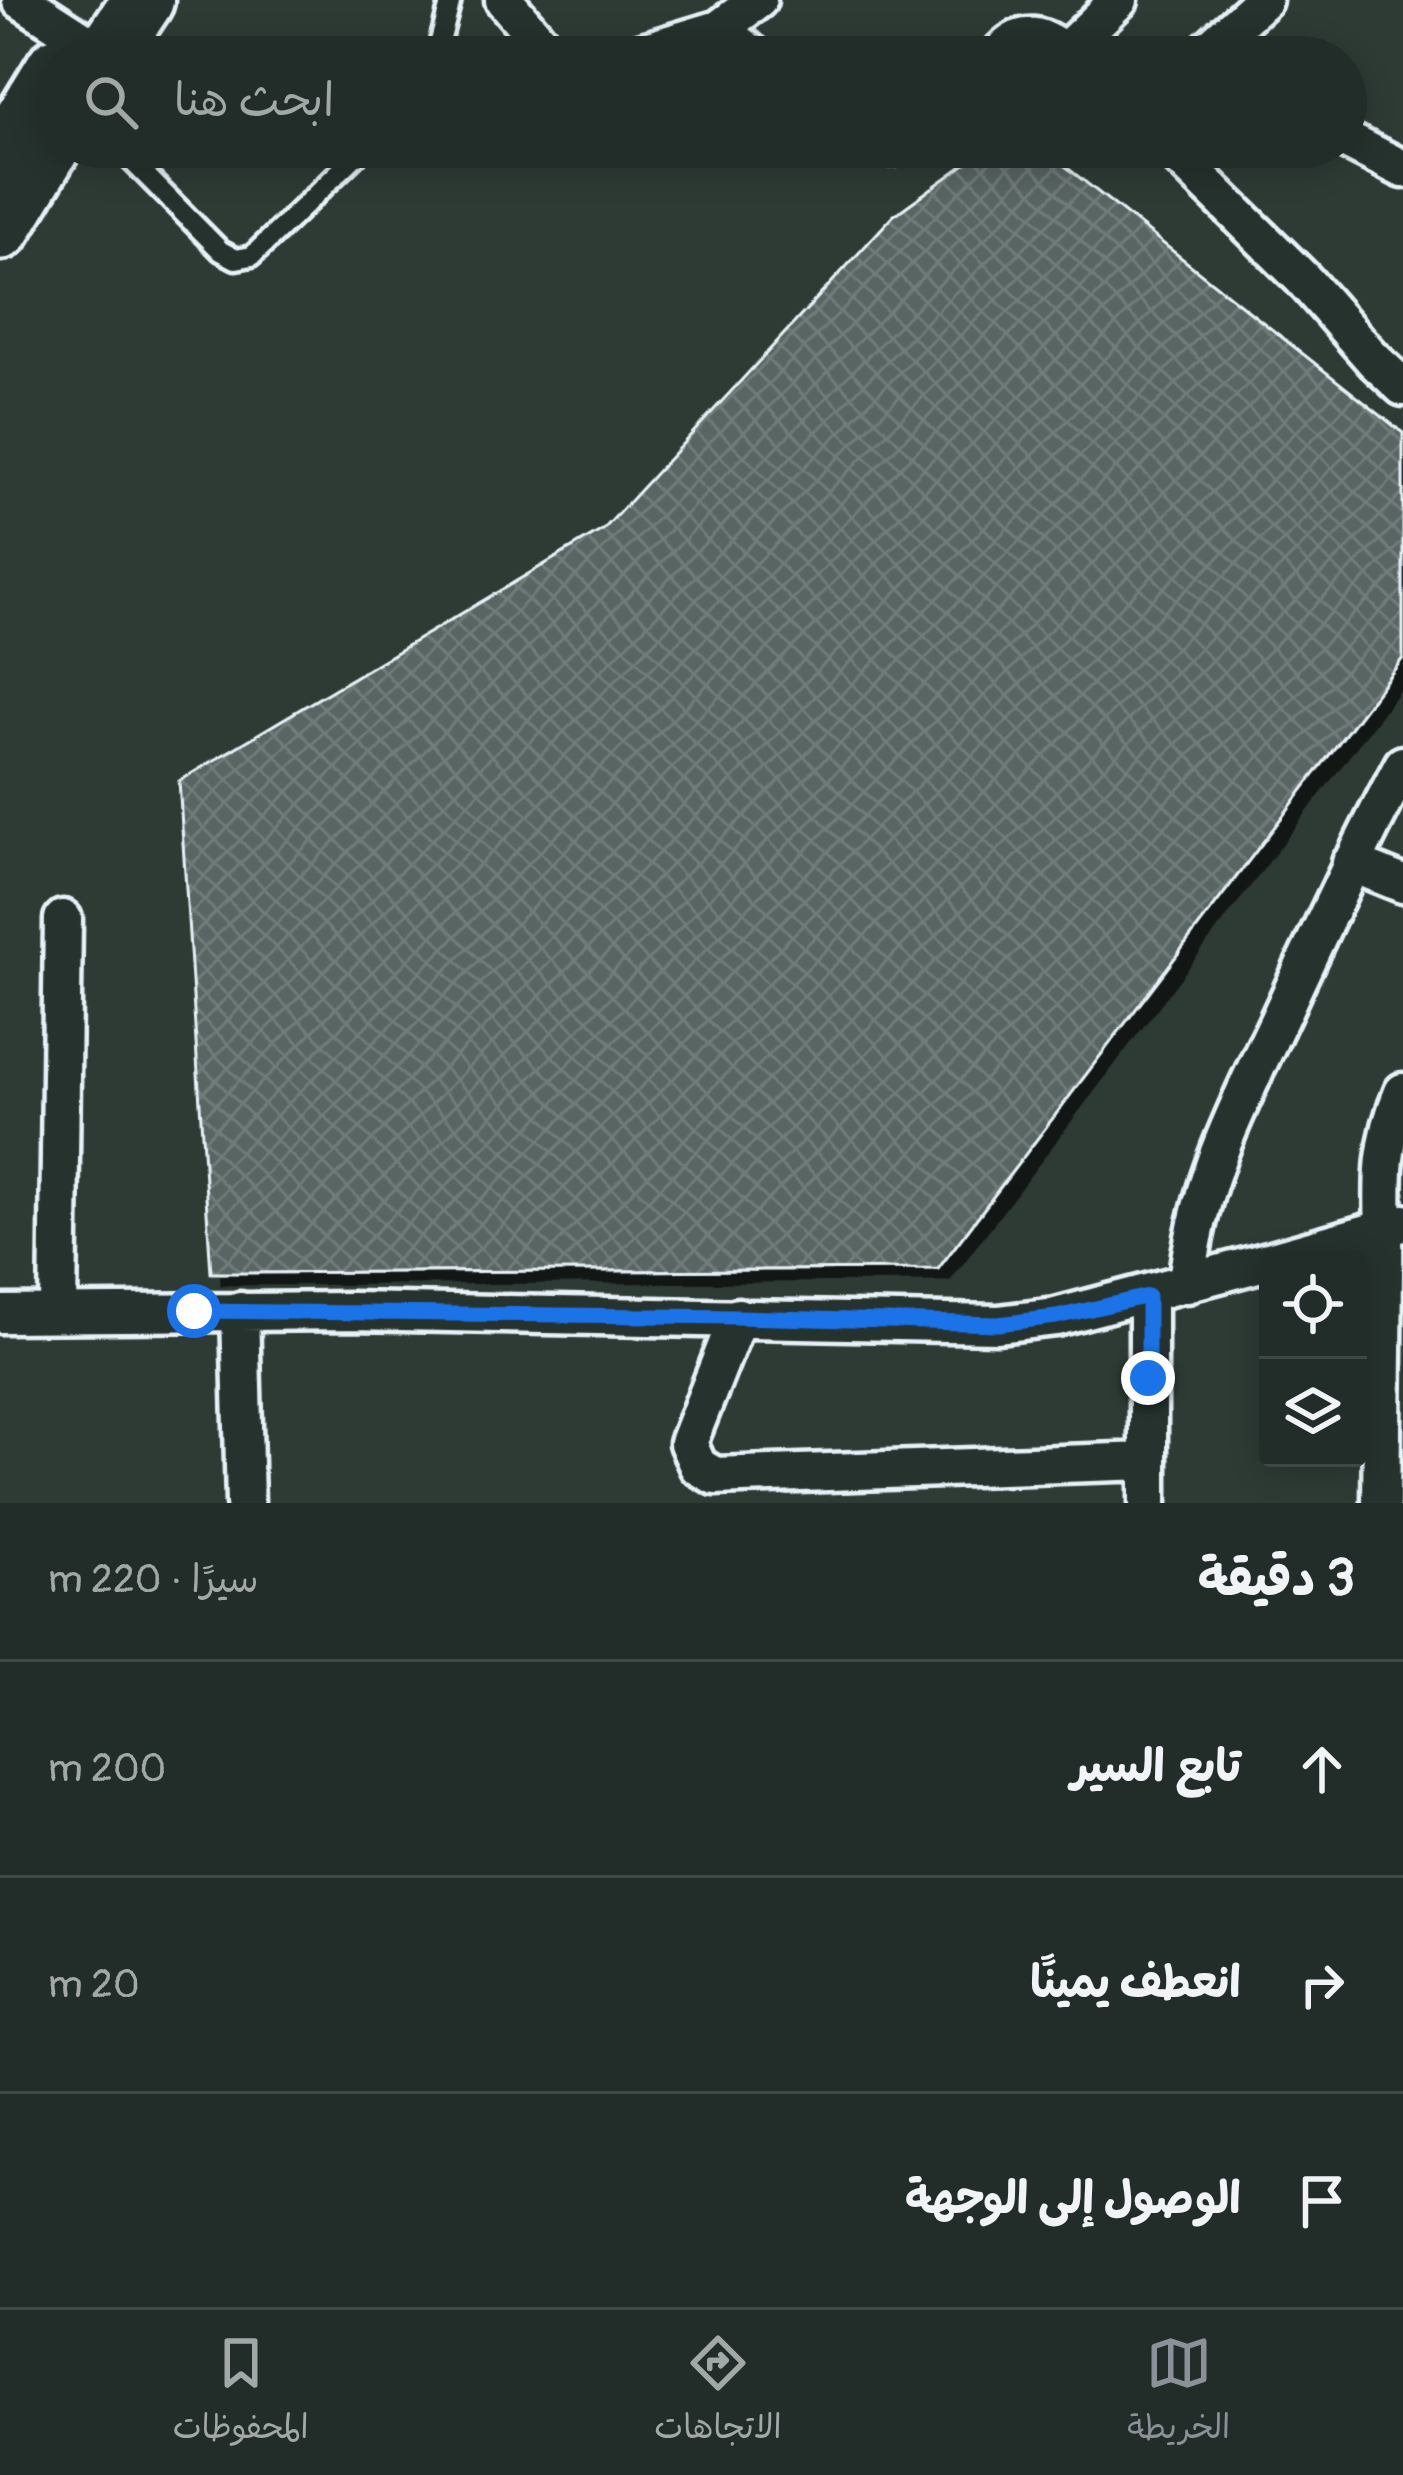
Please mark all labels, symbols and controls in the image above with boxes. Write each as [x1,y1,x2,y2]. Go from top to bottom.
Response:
search box [36,36,1367,168]
icon: search [78,69,144,135]
text: ابحث هنا [174,73,334,129]
map controls [1259,1251,1367,1467]
button: locate [1259,1251,1367,1359]
route start [167,1284,221,1338]
route end [1121,1351,1175,1405]
button: layers [1259,1359,1367,1467]
text: 3 دقيقة [1198,1547,1355,1611]
text: سيرًا · 220 m [48,1555,259,1604]
icon: ahead [1289,1736,1355,1802]
text: تابع السير [1071,1739,1241,1795]
text: 200 m [48,1744,166,1793]
icon: right [1289,1952,1355,2018]
text: انعطف يمينًا [1030,1955,1241,2011]
text: 20 m [48,1960,140,2009]
icon: arrive [1289,2168,1355,2234]
text: الوصول إلى الوجهة [905,2171,1241,2227]
tab: المحفوظات [173,2330,309,2456]
tab: الاتجاهات [654,2330,782,2456]
tab: الخريطة [1127,2330,1230,2456]

